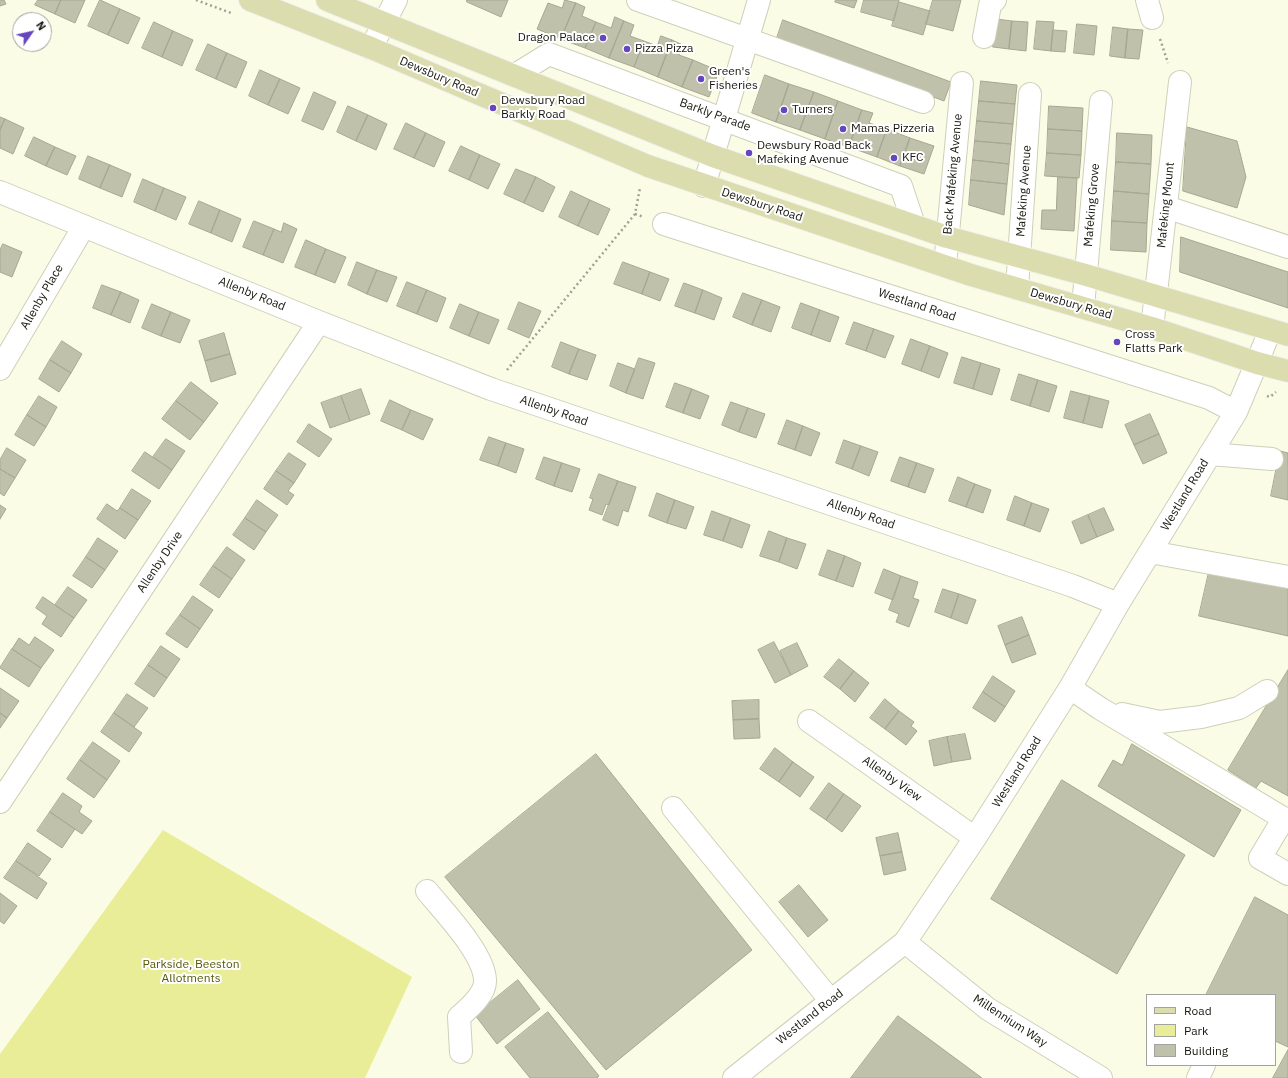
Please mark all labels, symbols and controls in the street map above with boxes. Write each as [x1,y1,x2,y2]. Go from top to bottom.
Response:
north arrow [12,12,52,52]
text: N [33,19,49,33]
place label: Dragon Palace [518,31,595,45]
marker: Dragon Palace [598,33,608,43]
place label: Pizza Pizza [635,42,693,56]
marker: Pizza Pizza [622,44,632,54]
street label: Dewsbury Road [397,54,481,100]
place label: Green's Fisheries [709,65,758,93]
marker: Green's Fisheries [696,74,706,84]
place label: Dewsbury Road Barkly Road [501,94,585,122]
street label: Barkly Parade [677,95,753,135]
marker: Dewsbury Road Barkly Road [488,103,498,113]
place label: Turners [792,103,833,117]
marker: Turners [779,105,789,115]
street label: Back Mafeking Avenue [941,113,965,235]
place label: Mamas Pizzeria [851,122,934,136]
marker: Mamas Pizzeria [838,124,848,134]
place label: Dewsbury Road Back Mafeking Avenue [757,139,871,167]
street label: Mafeking Avenue [1014,145,1034,237]
marker: Dewsbury Road Back Mafeking Avenue [744,148,754,158]
place label: KFC [902,151,924,165]
marker: KFC [889,153,899,163]
street label: Mafeking Mount [1154,161,1178,249]
street label: Mafeking Grove [1081,163,1103,247]
street label: Dewsbury Road [720,185,804,225]
street label: Allenby Place [18,262,66,332]
street label: Allenby Road [216,274,288,314]
street label: Dewsbury Road [1028,285,1114,323]
street label: Westland Road [876,286,958,324]
place label: Cross Flatts Park [1125,328,1183,356]
marker: Cross Flatts Park [1112,337,1122,347]
street label: Allenby Road [518,393,590,429]
street label: Westland Road [1158,457,1212,533]
street label: Allenby Road [825,496,897,532]
street label: Allenby Drive [134,528,186,596]
street label: Westland Road [989,734,1045,810]
street label: Allenby View [859,753,925,805]
park label: Parkside, Beeston Allotments [143,958,239,986]
street label: Westland Road [774,986,846,1048]
street label: Millennium Way [970,992,1050,1050]
legend [1146,994,1276,1066]
text: Road [1184,1003,1212,1018]
text: Park [1184,1023,1208,1038]
text: Building [1184,1043,1228,1058]

